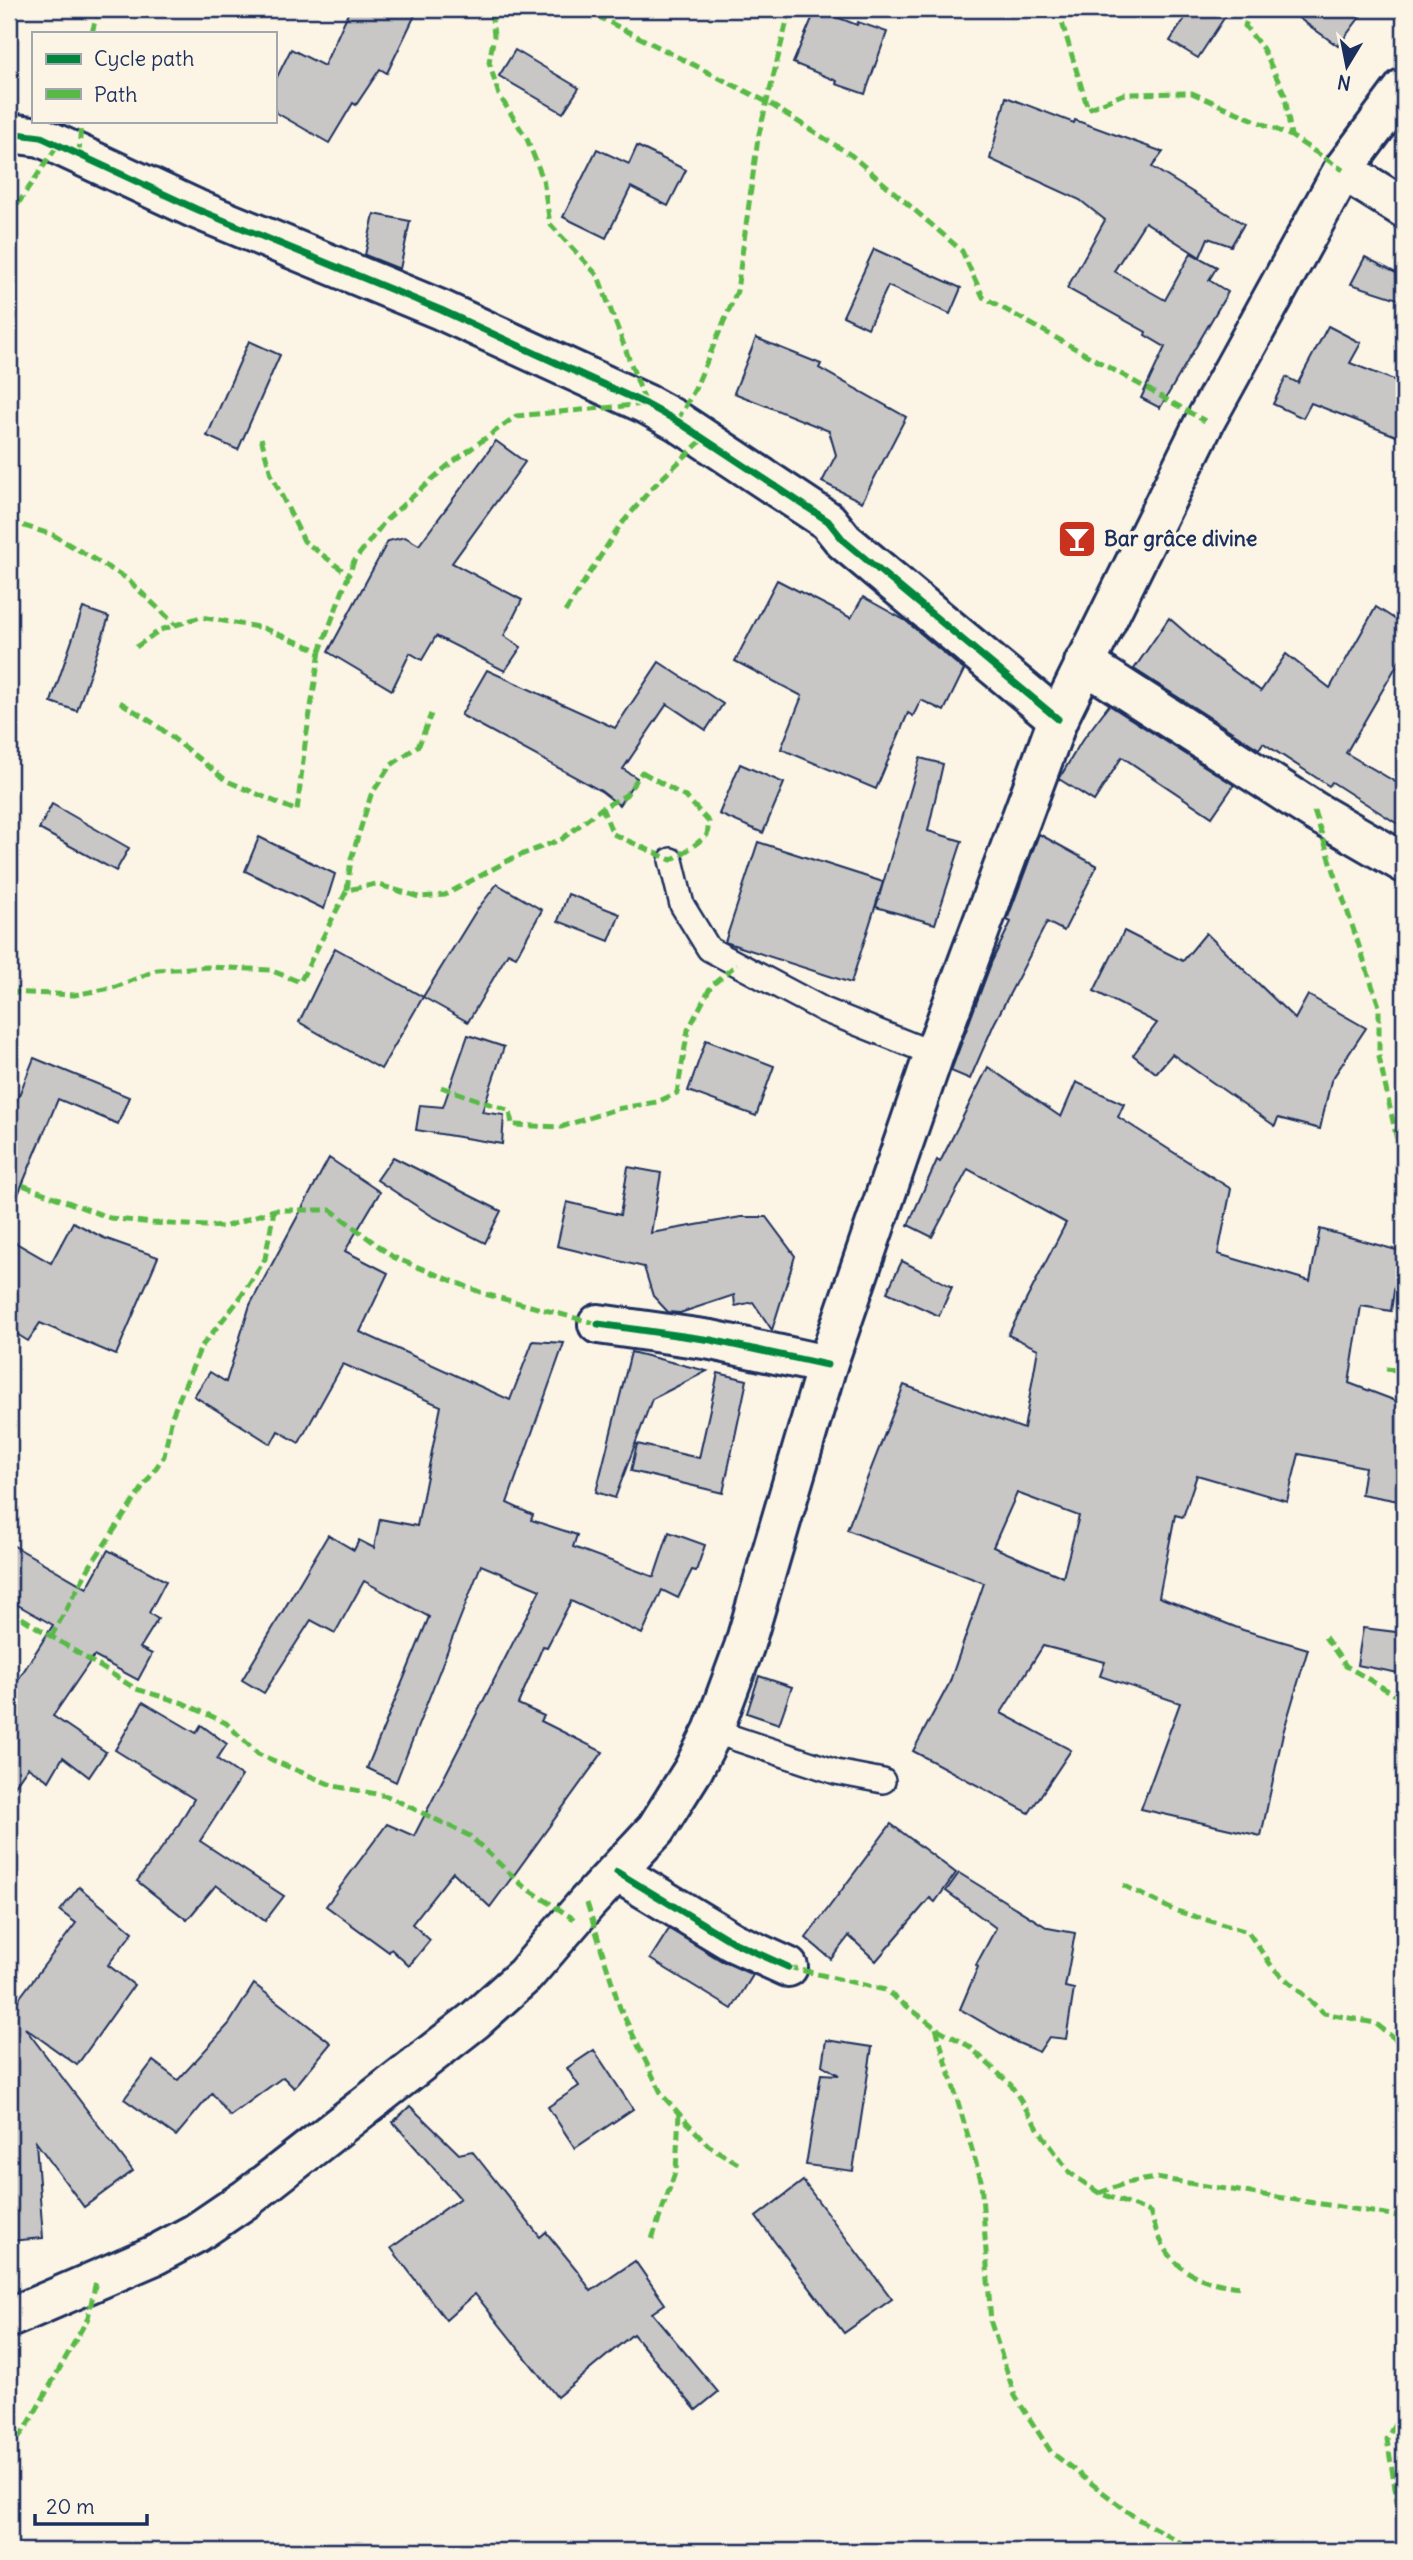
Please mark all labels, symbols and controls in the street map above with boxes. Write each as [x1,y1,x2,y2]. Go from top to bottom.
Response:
legend [32,32,276,122]
north arrow [1312,32,1382,102]
text: Cycle path [94,45,194,72]
text: N [1335,70,1353,96]
text: Path [94,81,137,108]
bar icon: Bar grâce divine [1056,518,1098,560]
place label: Bar grâce divine [1104,525,1257,552]
scale bar [35,2483,147,2527]
text: 20 m [46,2493,95,2520]

